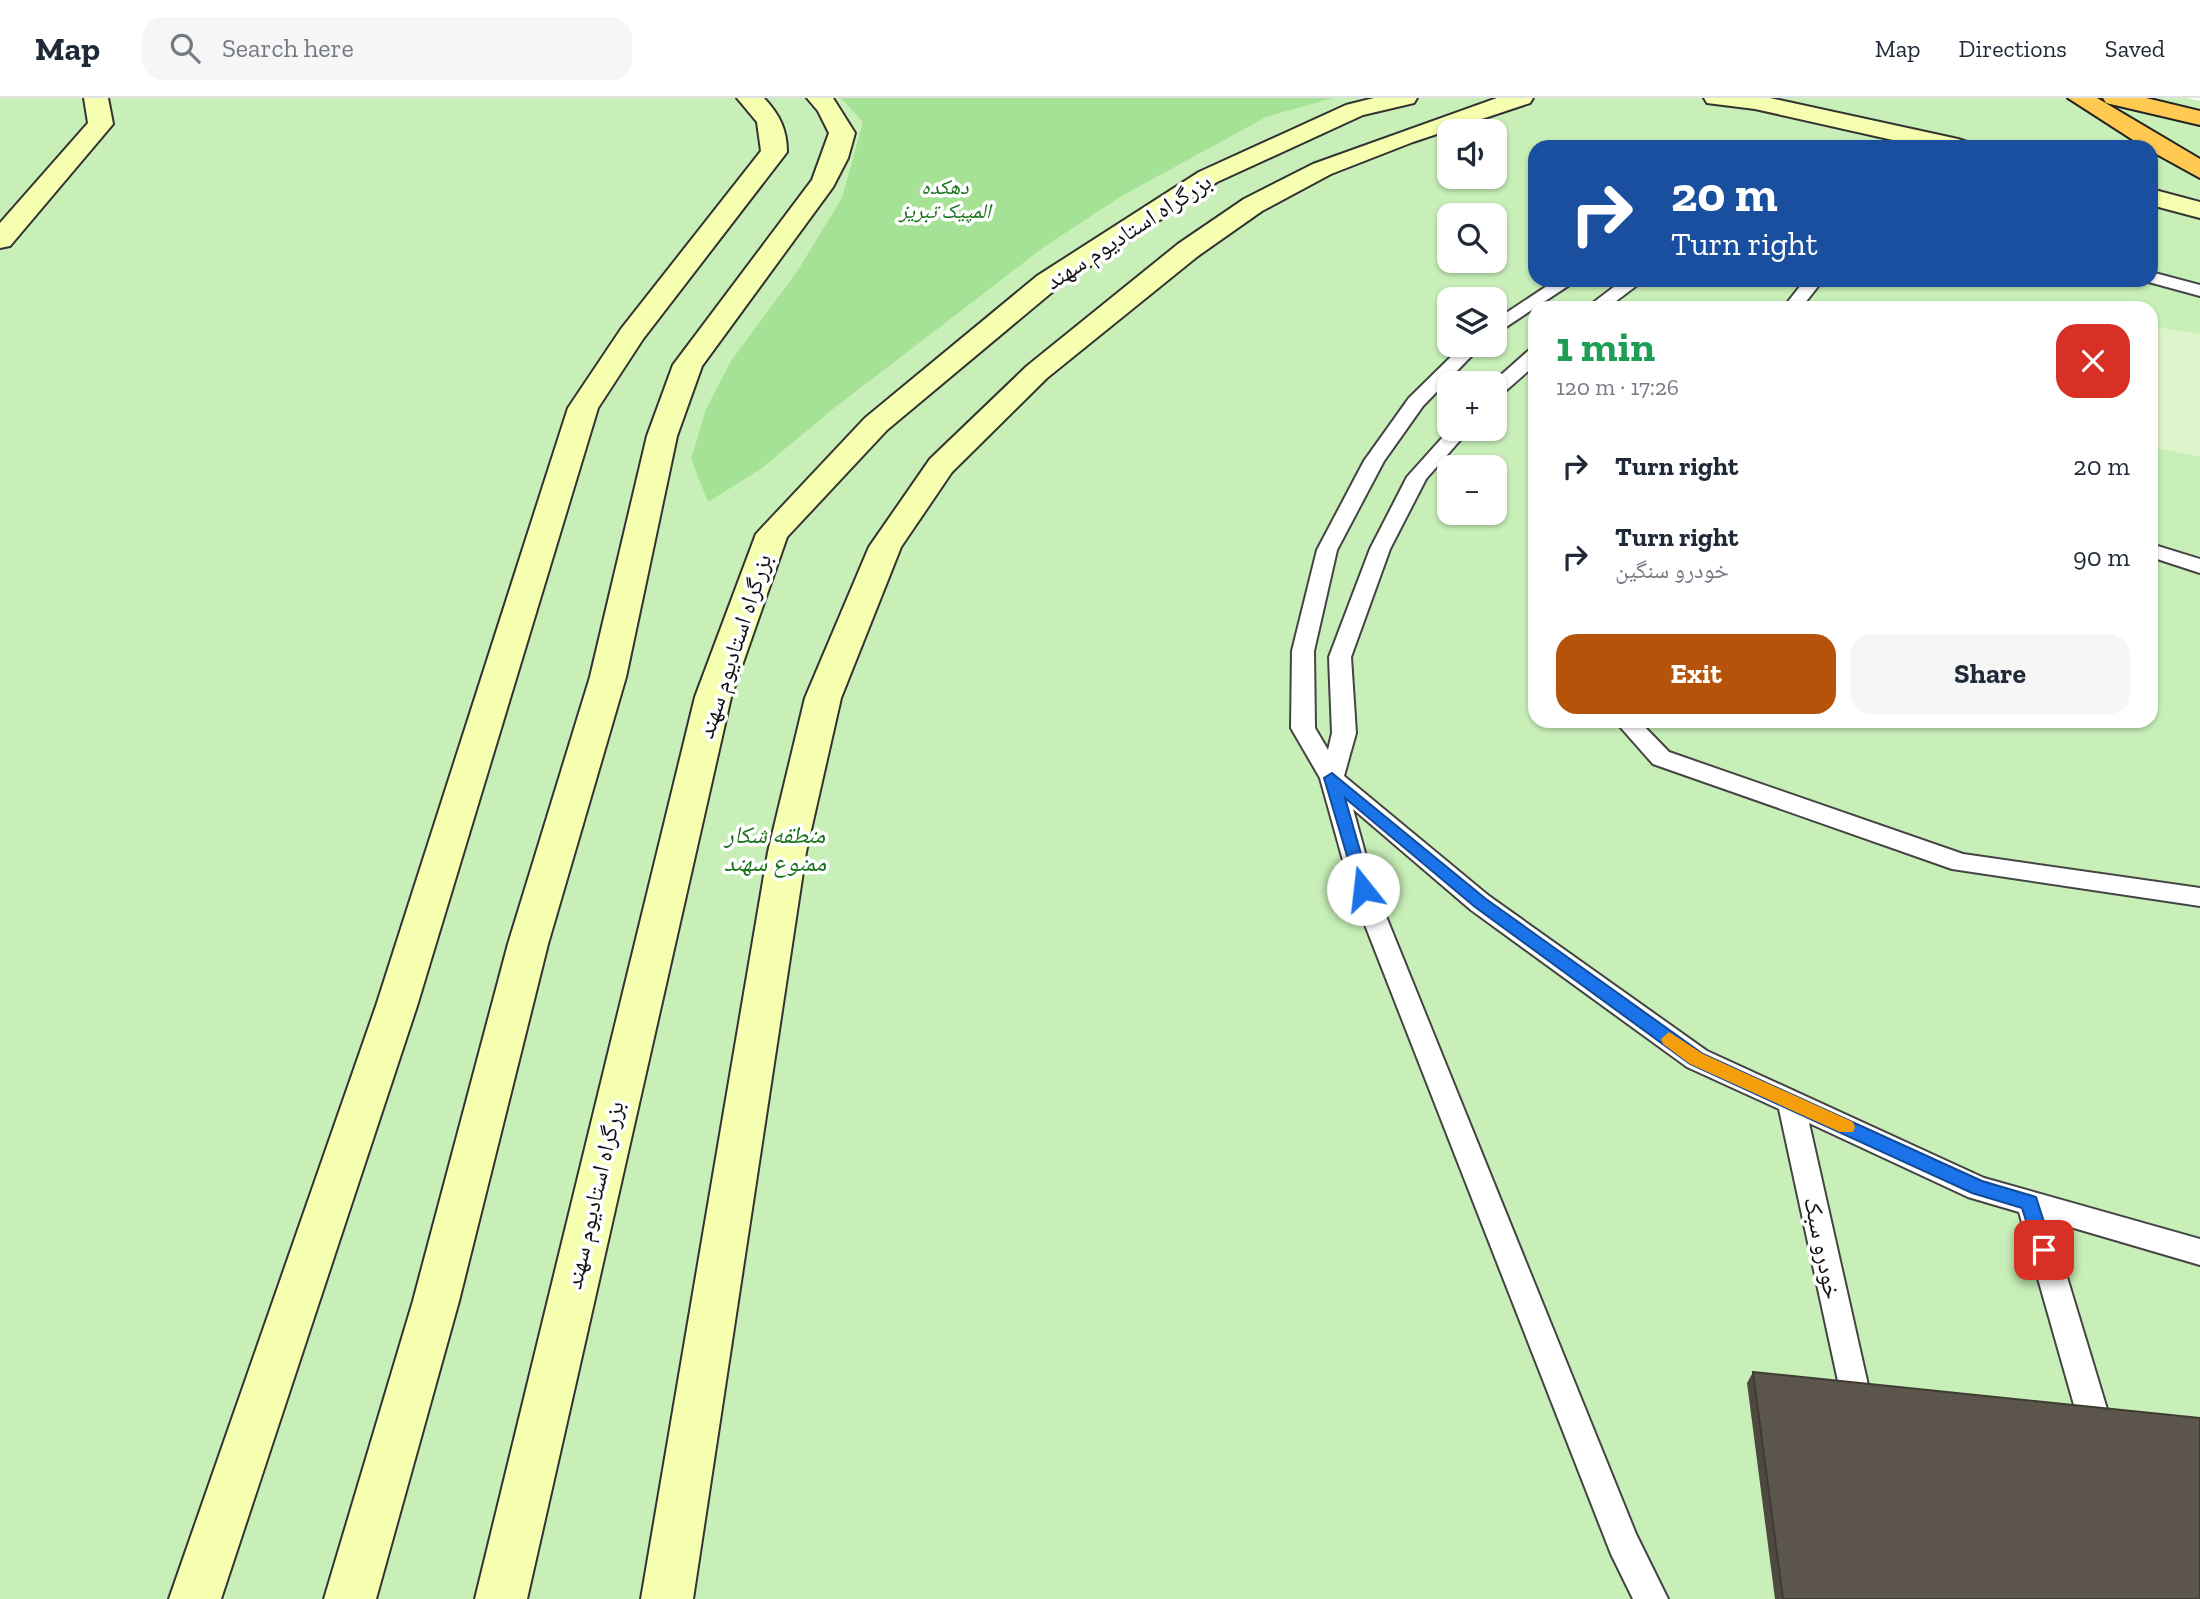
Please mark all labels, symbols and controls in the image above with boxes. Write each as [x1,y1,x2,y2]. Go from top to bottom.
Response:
search box [142,17,632,80]
text: Map [35,29,100,68]
icon: search [166,29,204,67]
text: Search here [222,32,354,64]
text: Map [1875,34,1921,63]
text: Directions [1959,34,2067,63]
text: Saved [2105,34,2165,63]
map controls [1437,119,1507,525]
button: sound [1437,119,1507,189]
text: 20 m [1671,165,1778,224]
street label: بزرگراه استادیوم سهند [1039,166,1218,297]
icon: right [1556,168,1647,259]
park label: دهکده المپیک تبریز [897,174,993,223]
button: search [1437,203,1507,273]
text: Turn right [1671,225,1818,263]
button: layers [1437,287,1507,357]
text: 1 min [1556,321,1655,372]
button: close [2056,324,2130,398]
button: + [1437,371,1507,441]
text: 120 m · 17:26 [1556,373,1679,401]
icon: right [1556,447,1594,485]
text: Turn right [1615,450,1738,482]
text: 20 m [2073,450,2130,482]
button: − [1437,455,1507,525]
text: Turn right [1615,521,1738,553]
icon: right [1556,538,1594,576]
text: 90 m [2073,541,2130,573]
street label: بزرگراه استادیوم سهند [690,550,779,743]
text: خودرو سنگین [1615,556,1729,584]
button: Exit [1556,634,1836,714]
button: Share [1850,634,2130,714]
park label: منطقه شکار ممنوع سهند [723,820,826,878]
position arrow [1326,852,1400,926]
street label: بزرگراه استادیوم سهند [558,1098,632,1292]
street label: خودرو سبک [1798,1194,1848,1302]
pin [2014,1220,2074,1280]
icon: arrive [2025,1231,2063,1269]

